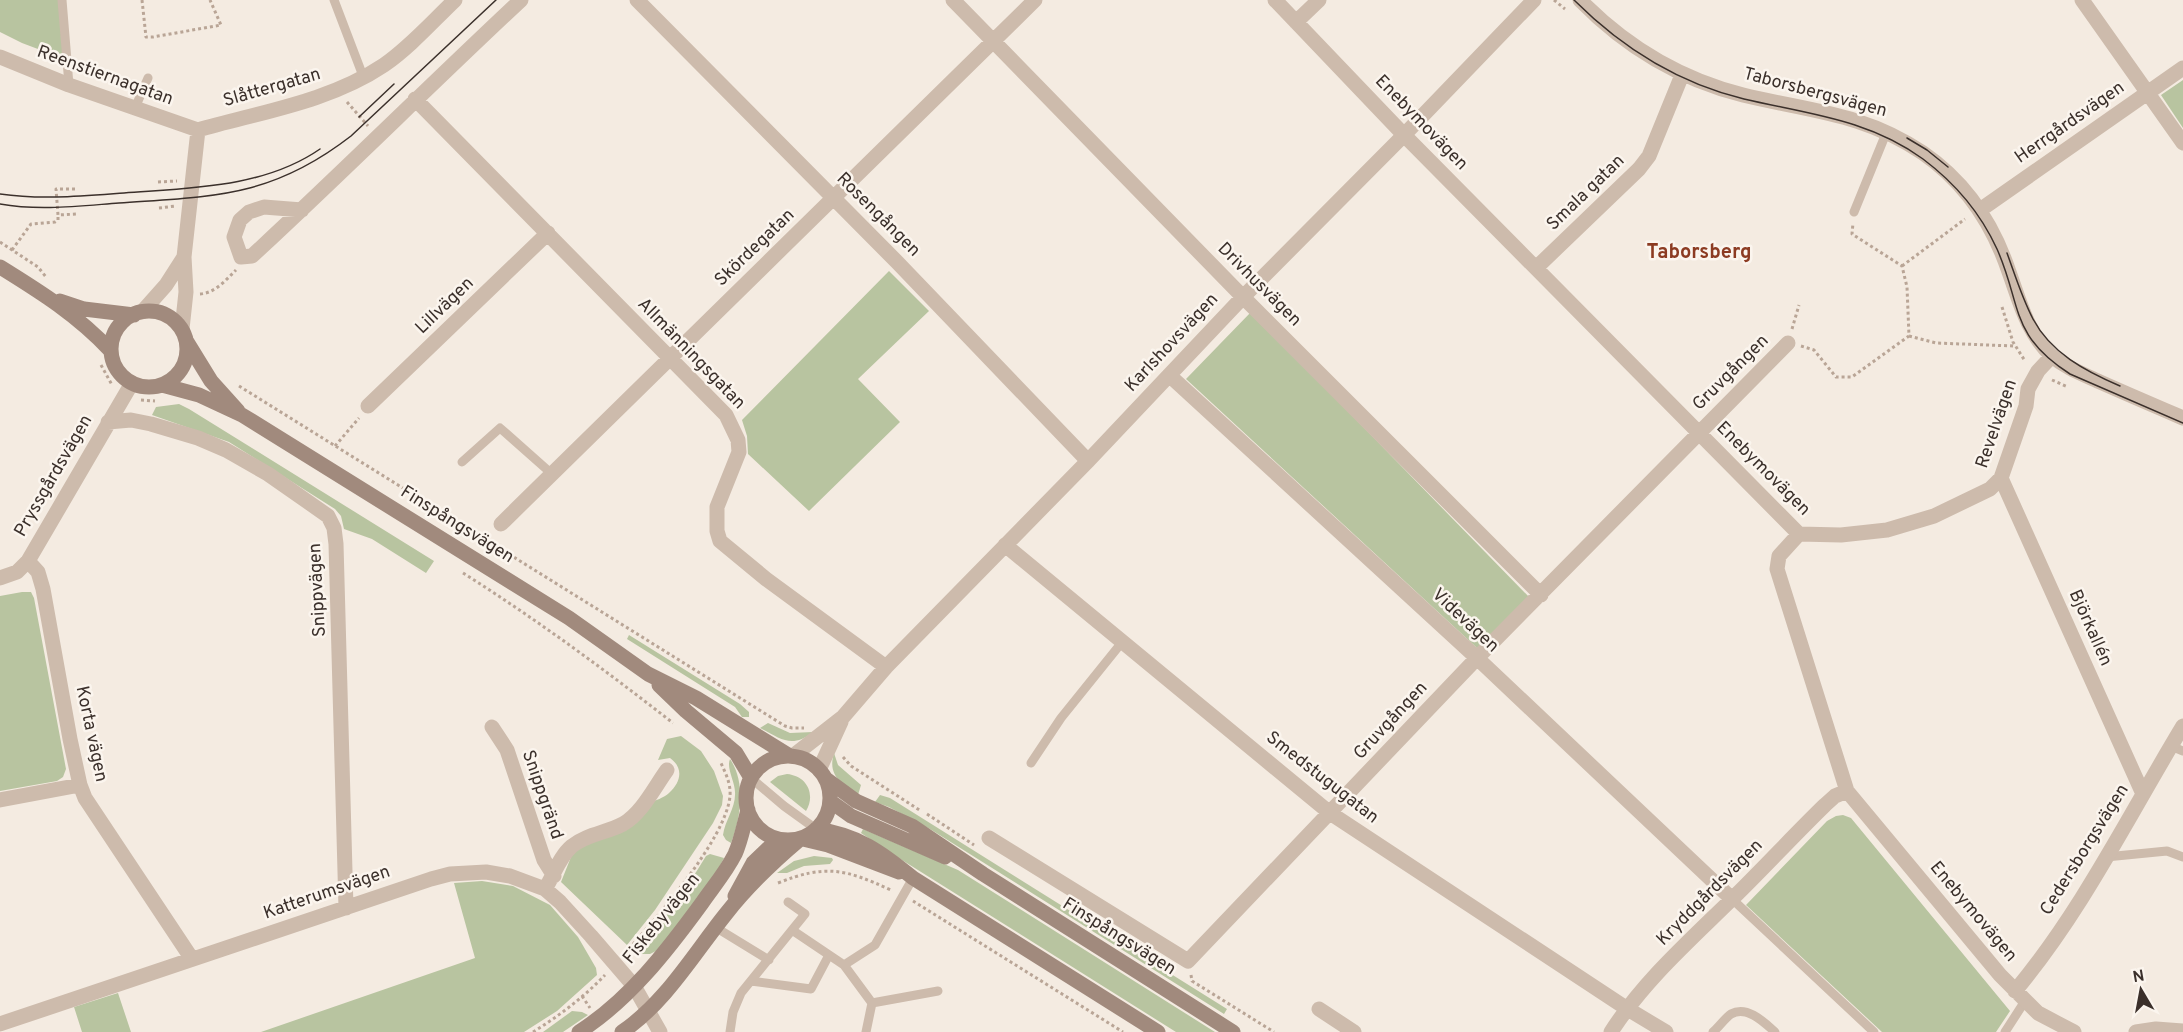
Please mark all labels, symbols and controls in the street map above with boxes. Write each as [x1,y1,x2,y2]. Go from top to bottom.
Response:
street label: Reenstiernagatan [34,41,176,111]
street label: Slåttergatan [221,63,323,113]
street label: Taborsbergsvägen [1741,63,1889,123]
street label: Enebymovägen [1370,70,1472,176]
street label: Herrgårdsvägen [2011,77,2129,169]
street label: Smala gatan [1542,150,1630,236]
street label: Rosengången [831,168,925,262]
street label: Skördegatan [710,204,800,292]
street label: Drivhusvägen [1212,238,1306,332]
district label: Taborsberg [1647,240,1751,266]
street label: Lillvägen [411,273,479,339]
street label: Karlshovsvägen [1120,289,1224,397]
street label: Allmänningsgatan [632,293,750,415]
street label: Gruvgången [1688,330,1774,416]
street label: Revelvägen [1971,376,2023,472]
street label: Pryssgårdsvägen [10,411,98,541]
street label: Enebymovägen [1711,417,1815,521]
street label: Finspångsvägen [396,481,518,569]
street label: Snippvägen [304,542,332,638]
street label: Videvägen [1426,584,1504,658]
street label: Björkallén [2063,586,2117,670]
street label: Gruvgången [1349,677,1433,765]
street label: Korta vägen [70,684,112,784]
street label: Smedstugugatan [1261,727,1383,829]
street label: Snippgränd [516,747,568,843]
street label: Cedersborgsvägen [2035,780,2135,920]
street label: Kryddgårdsvägen [1652,835,1768,951]
street label: Enebymovägen [1924,857,2022,967]
street label: Katterumsvägen [261,861,393,925]
street label: Fiskebyvägen [618,869,706,969]
street label: Finspångsvägen [1058,893,1180,981]
north arrow [2111,960,2171,1020]
text: N [2131,966,2146,988]

